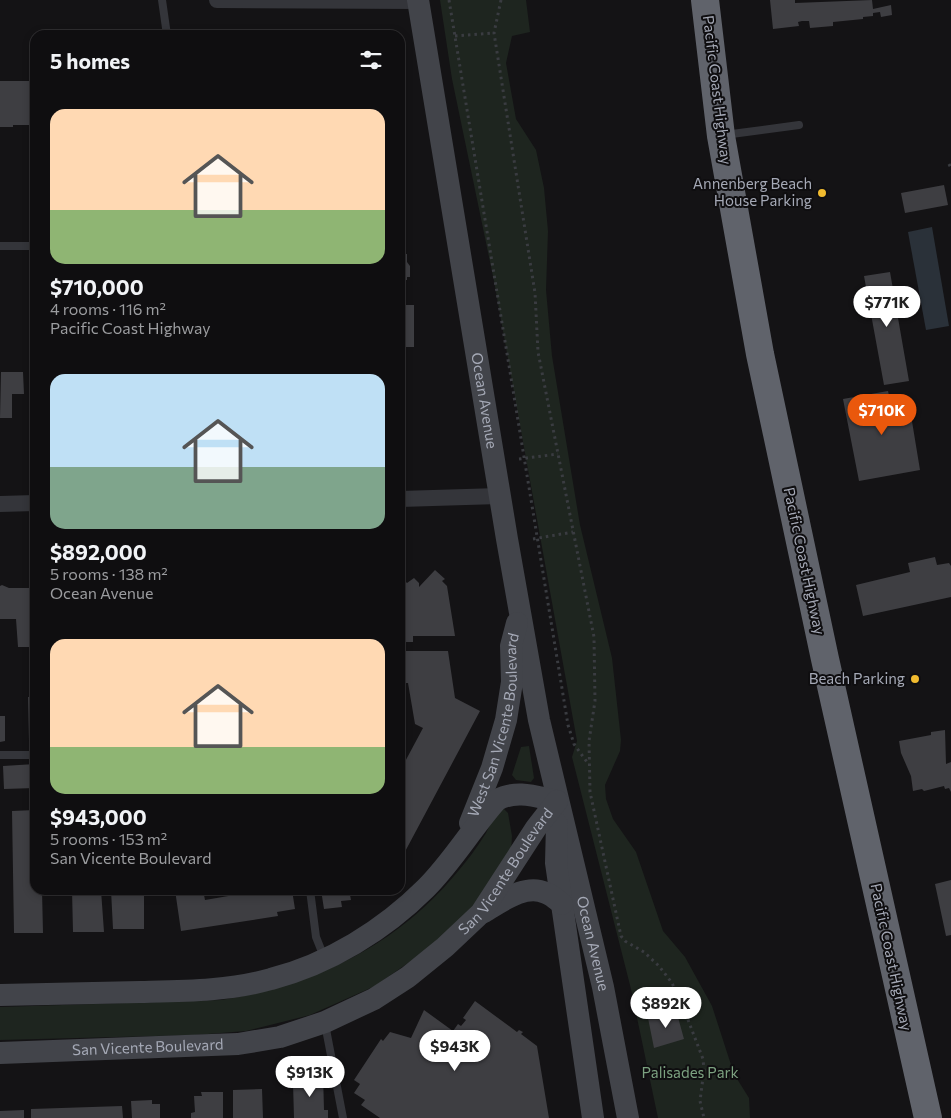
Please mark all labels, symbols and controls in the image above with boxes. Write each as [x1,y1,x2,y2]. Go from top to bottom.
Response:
street label: Pacific Coast Highway [700,14,736,166]
icon: filters [357,46,385,74]
text: 5 homes [50,48,130,73]
icon: home [173,141,263,231]
place label: Annenberg Beach House Parking [693,174,812,209]
marker: Annenberg Beach House Parking [816,187,828,199]
text: $710,000 [50,274,144,299]
pin: $771K [852,286,922,328]
text: $771K [864,292,910,311]
text: 4 rooms · 116 m² [50,299,166,318]
text: Pacific Coast Highway [50,318,210,337]
street label: Ocean Avenue [468,351,502,450]
pin: $710K [847,394,917,436]
text: $710K [858,400,906,419]
icon: home [173,406,263,496]
street label: Pacific Coast Highway [781,485,829,636]
text: $892,000 [50,539,147,564]
text: 5 rooms · 138 m² [50,564,168,583]
text: Ocean Avenue [50,583,153,602]
street label: West San Vicente Boulevard [463,631,522,819]
place label: Beach Parking [809,669,905,687]
icon: home [173,671,263,761]
marker: Beach Parking [909,673,921,685]
text: $943,000 [50,804,147,829]
street label: San Vicente Boulevard [454,804,556,938]
text: 5 rooms · 153 m² [50,829,167,848]
text: San Vicente Boulevard [50,848,211,867]
street label: Pacific Coast Highway [868,881,916,1032]
street label: Ocean Avenue [574,894,614,993]
pin: $892K [631,986,701,1029]
text: $892K [641,993,691,1012]
pin: $943K [420,1030,490,1072]
street label: San Vicente Boulevard [72,1035,224,1058]
text: $943K [430,1036,480,1055]
pin: $913K [275,1056,345,1098]
text: $913K [287,1062,333,1081]
park label: Palisades Park [641,1063,739,1081]

